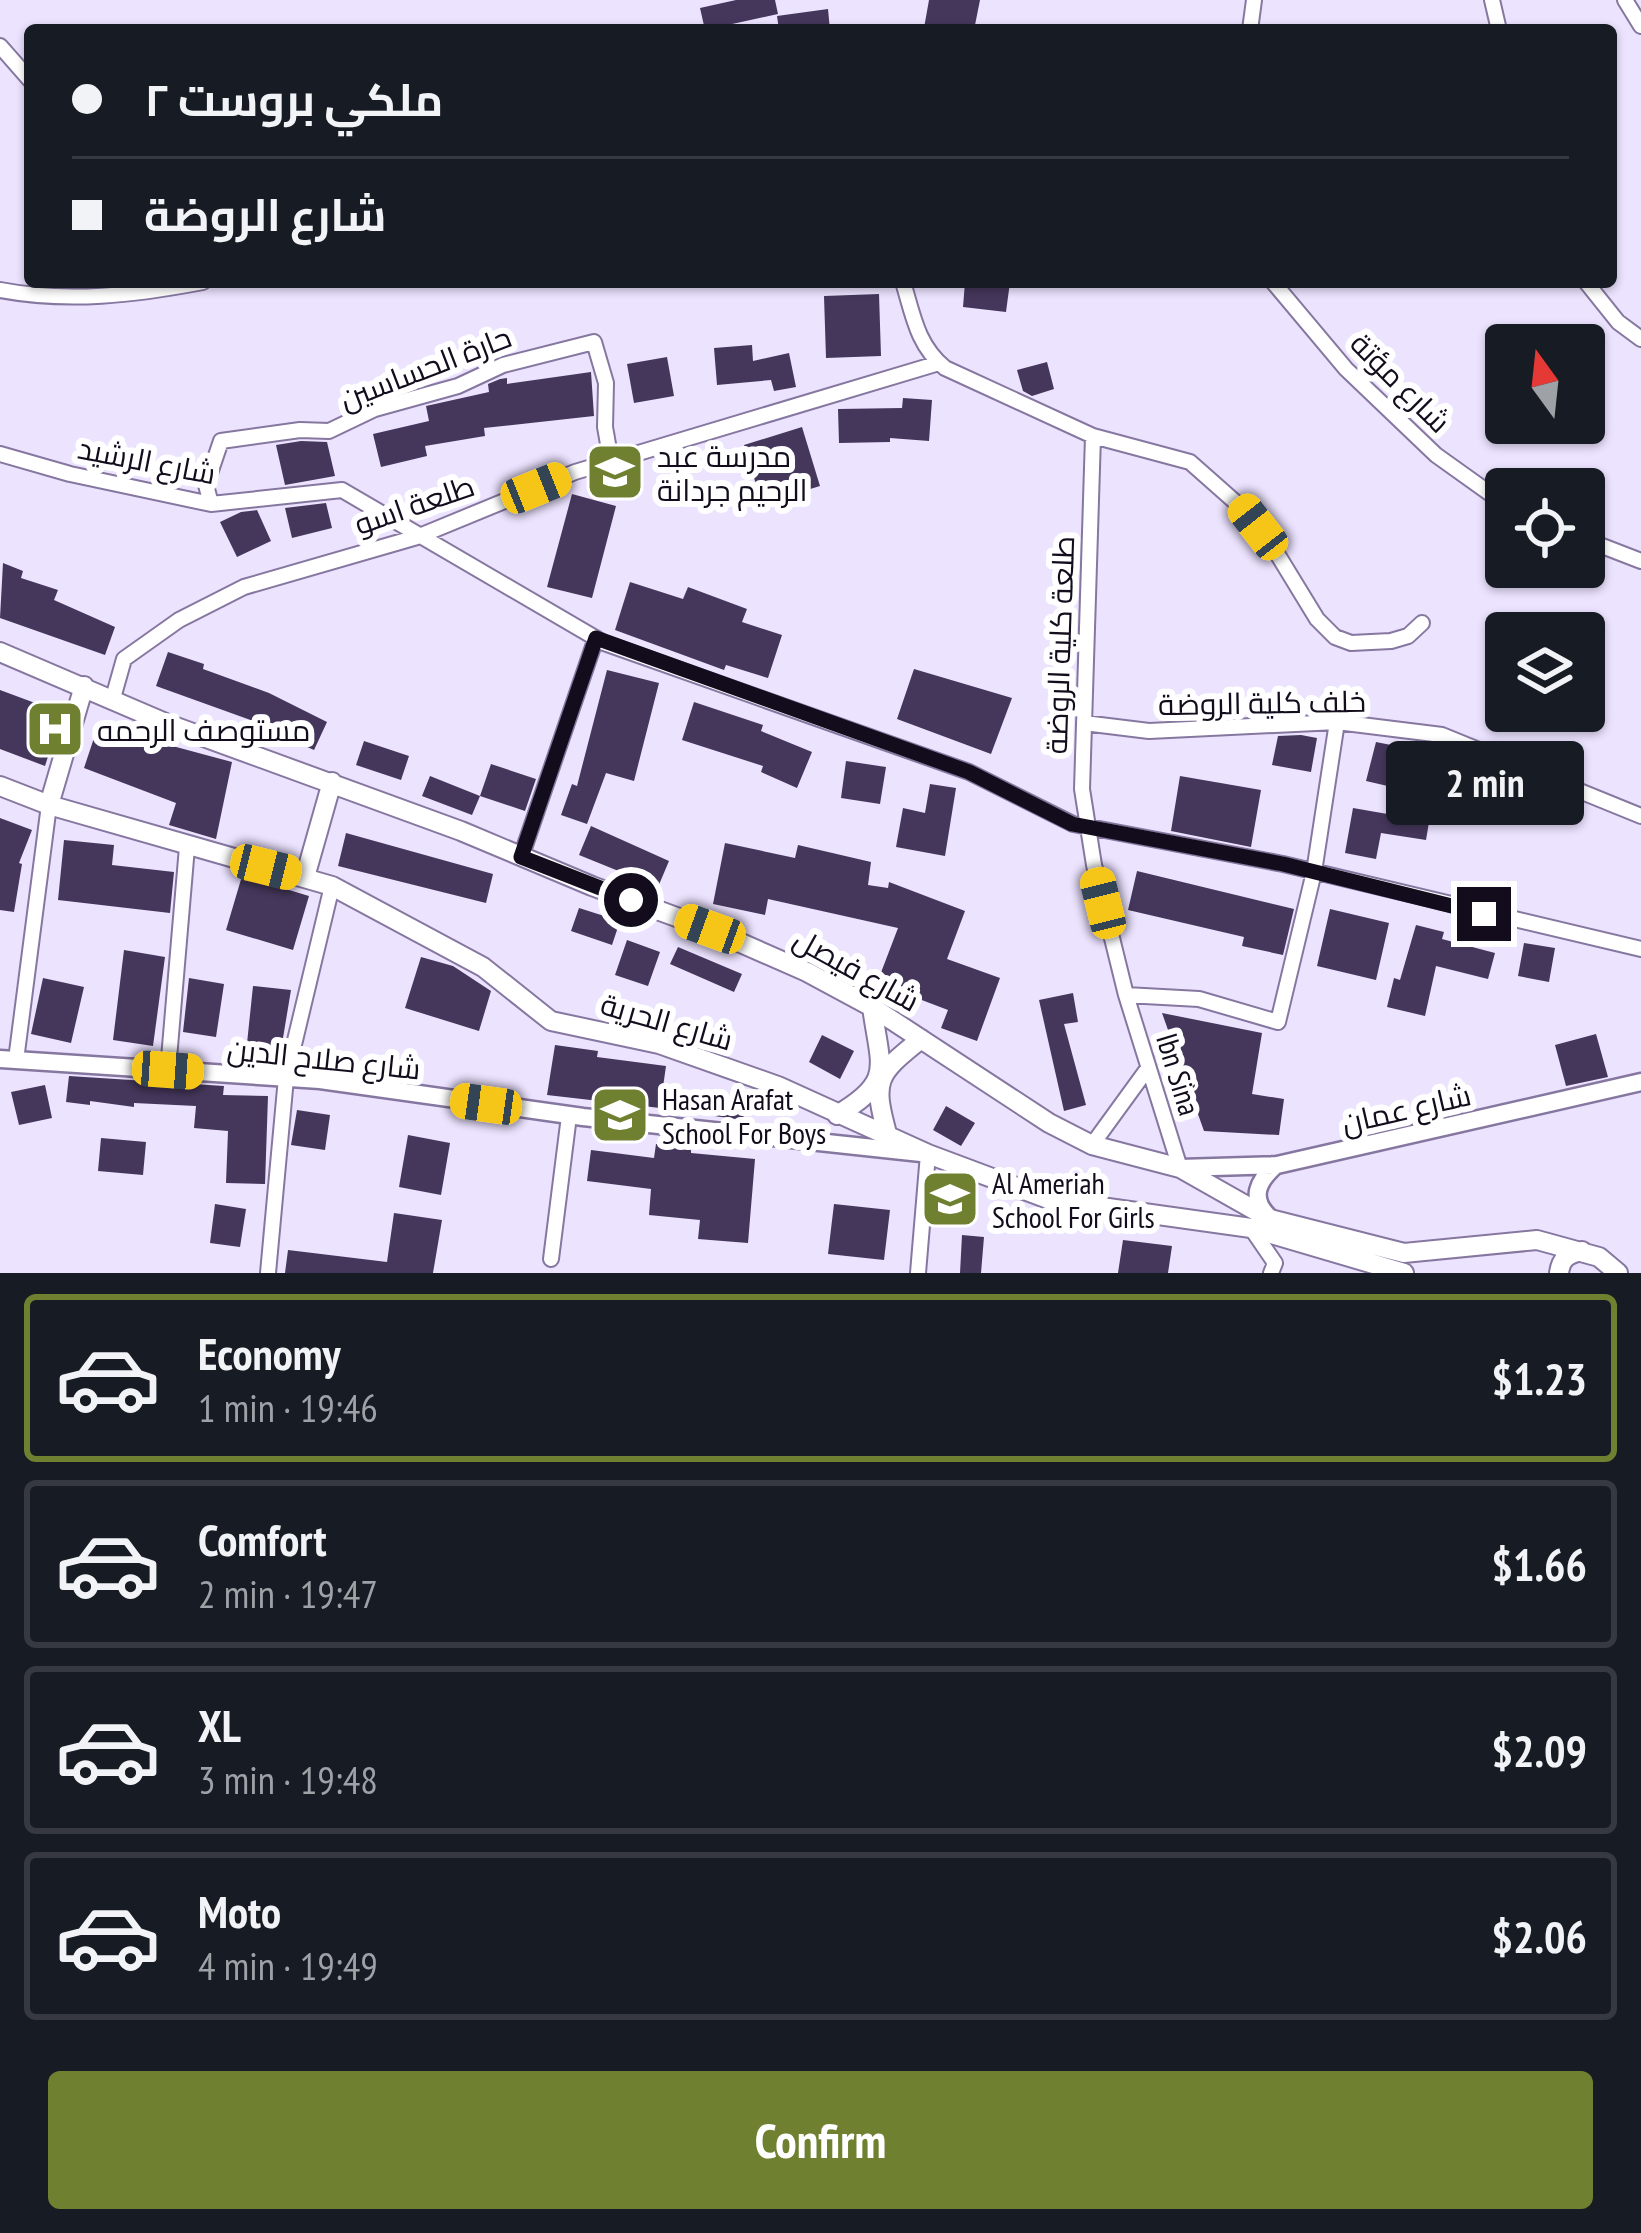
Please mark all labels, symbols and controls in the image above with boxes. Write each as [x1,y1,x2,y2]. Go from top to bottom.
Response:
text: ملكي بروست ٢ [144,70,443,128]
text: شارع الروضة [144,185,386,243]
street label: حارة الحساسين [334,316,516,418]
street label: شارع مؤتة [1341,324,1459,442]
north arrow [1485,324,1605,444]
map controls [1485,324,1605,732]
street label: شارع الرشيد [74,428,219,494]
place label: مدرسة عبد الرحيم جردانة [657,436,807,511]
school or university icon: مدرسة عبد الرحيم جردانة [584,441,646,503]
car [496,458,576,518]
street label: طلعة اسو [349,465,479,543]
button: locate [1485,468,1605,588]
car [1222,488,1294,566]
street label: طلعة كلية الروضة [1036,535,1082,755]
button: layers [1485,612,1605,732]
street label: خلف كلية الروضة [1158,681,1366,723]
hospital icon: مستوصف الرحمه [24,698,86,760]
place label: مستوصف الرحمه [97,710,310,749]
callout: 2 min [1385,740,1583,824]
text: 2 min [1446,757,1524,808]
car [227,841,305,893]
car [1077,864,1129,942]
route start [604,873,658,927]
route end [1457,887,1511,941]
car [670,900,750,958]
street label: شارع فيصل [786,918,927,1021]
street label: شارع الحرية [596,984,738,1060]
street label: شارع صلاح الدين [225,1028,423,1090]
street label: Ibn Sina [1148,1028,1210,1120]
car [131,1050,205,1090]
street label: شارع عمان [1338,1074,1475,1144]
place label: Hasan Arafat School For Boys [662,1079,826,1152]
car [448,1081,524,1127]
school or university icon: Hasan Arafat School For Boys [589,1084,651,1146]
place label: Al Ameriah School For Girls [992,1163,1155,1236]
school or university icon: Al Ameriah School For Girls [919,1168,981,1230]
icon: car [54,1324,162,1432]
text: Economy [198,1324,341,1382]
text: $1.23 [1491,1349,1587,1407]
text: 1 min · 19:46 [198,1382,378,1433]
icon: car [54,1510,162,1618]
text: Comfort [198,1510,327,1568]
text: $1.66 [1491,1535,1587,1593]
text: 2 min · 19:47 [198,1568,378,1619]
icon: car [54,1696,162,1804]
text: XL [198,1696,241,1754]
text: $2.09 [1491,1721,1587,1779]
text: 3 min · 19:48 [198,1754,378,1805]
icon: car [54,1882,162,1990]
text: Moto [198,1882,281,1940]
text: $2.06 [1491,1907,1587,1965]
text: 4 min · 19:49 [198,1940,378,1991]
button: Confirm [48,2071,1593,2209]

